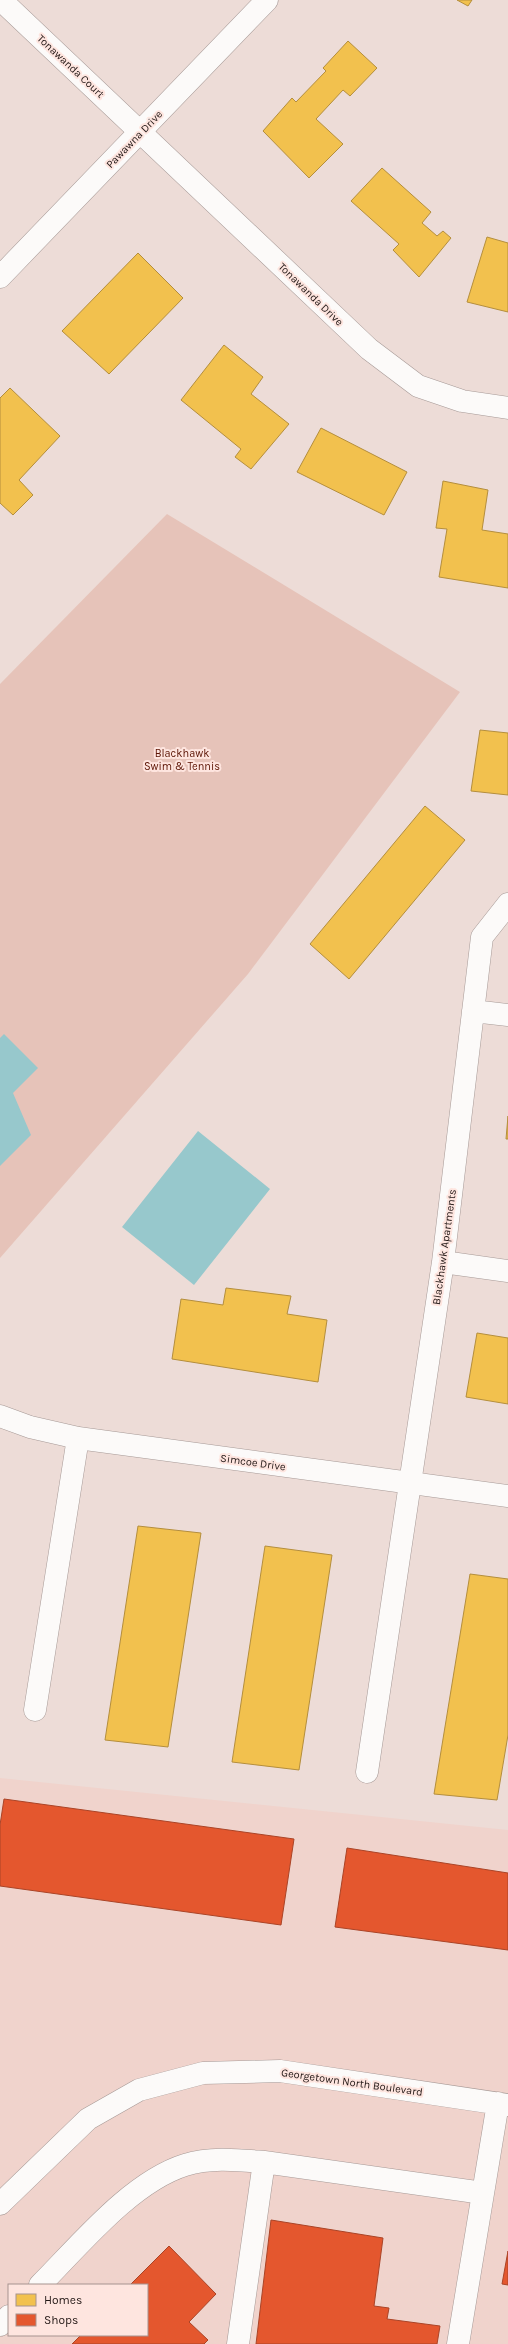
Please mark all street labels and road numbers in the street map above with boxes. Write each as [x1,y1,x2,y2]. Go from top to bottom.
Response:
street label: Tonawanda Court [35,32,107,101]
street label: Pawawna Drive [104,108,165,171]
street label: Tonawanda Drive [276,260,346,329]
street label: Blackhawk Apartments [430,1188,459,1306]
street label: Simcoe Drive [219,1451,287,1474]
street label: Georgetown North Boulevard [280,2066,424,2099]

